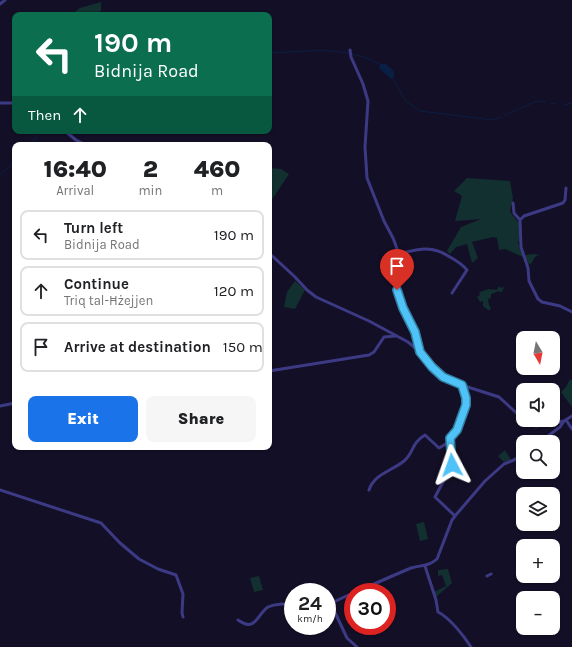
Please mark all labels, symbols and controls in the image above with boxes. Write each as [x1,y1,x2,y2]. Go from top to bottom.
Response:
text: 190 m [94,26,172,59]
icon: left [28,28,80,80]
text: Bidnija Road [94,60,199,82]
icon: ahead [69,104,91,126]
text: Then [28,106,61,124]
text: 16:40 [43,155,107,183]
text: 2 [143,155,158,183]
text: 460 [194,155,241,183]
text: Arrival [56,183,94,198]
text: min [138,183,162,198]
text: m [211,183,223,198]
text: Turn left [64,219,123,237]
icon: left [30,224,52,246]
text: 190 m [214,226,254,244]
text: Bidnija Road [64,237,140,252]
pin [380,249,414,290]
icon: arrive [386,255,408,277]
text: Continue [64,275,129,293]
icon: ahead [30,280,52,302]
text: 120 m [214,282,254,300]
text: Triq tal-Ħżejjen [64,293,153,308]
north arrow [516,331,560,375]
map controls [516,331,560,635]
icon: arrive [30,336,52,358]
text: Arrive at destination [64,338,211,356]
text: 150 m [223,338,263,356]
button: sound [516,383,560,427]
button: Exit [28,396,138,442]
button: Share [146,396,256,442]
button: search [516,435,560,479]
position arrow [431,444,473,486]
button: layers [516,487,560,531]
button: + [516,539,560,583]
speed limit sign: 30 [344,583,396,635]
button: − [516,591,560,635]
text: 24 [298,592,322,615]
text: km/h [297,613,323,625]

